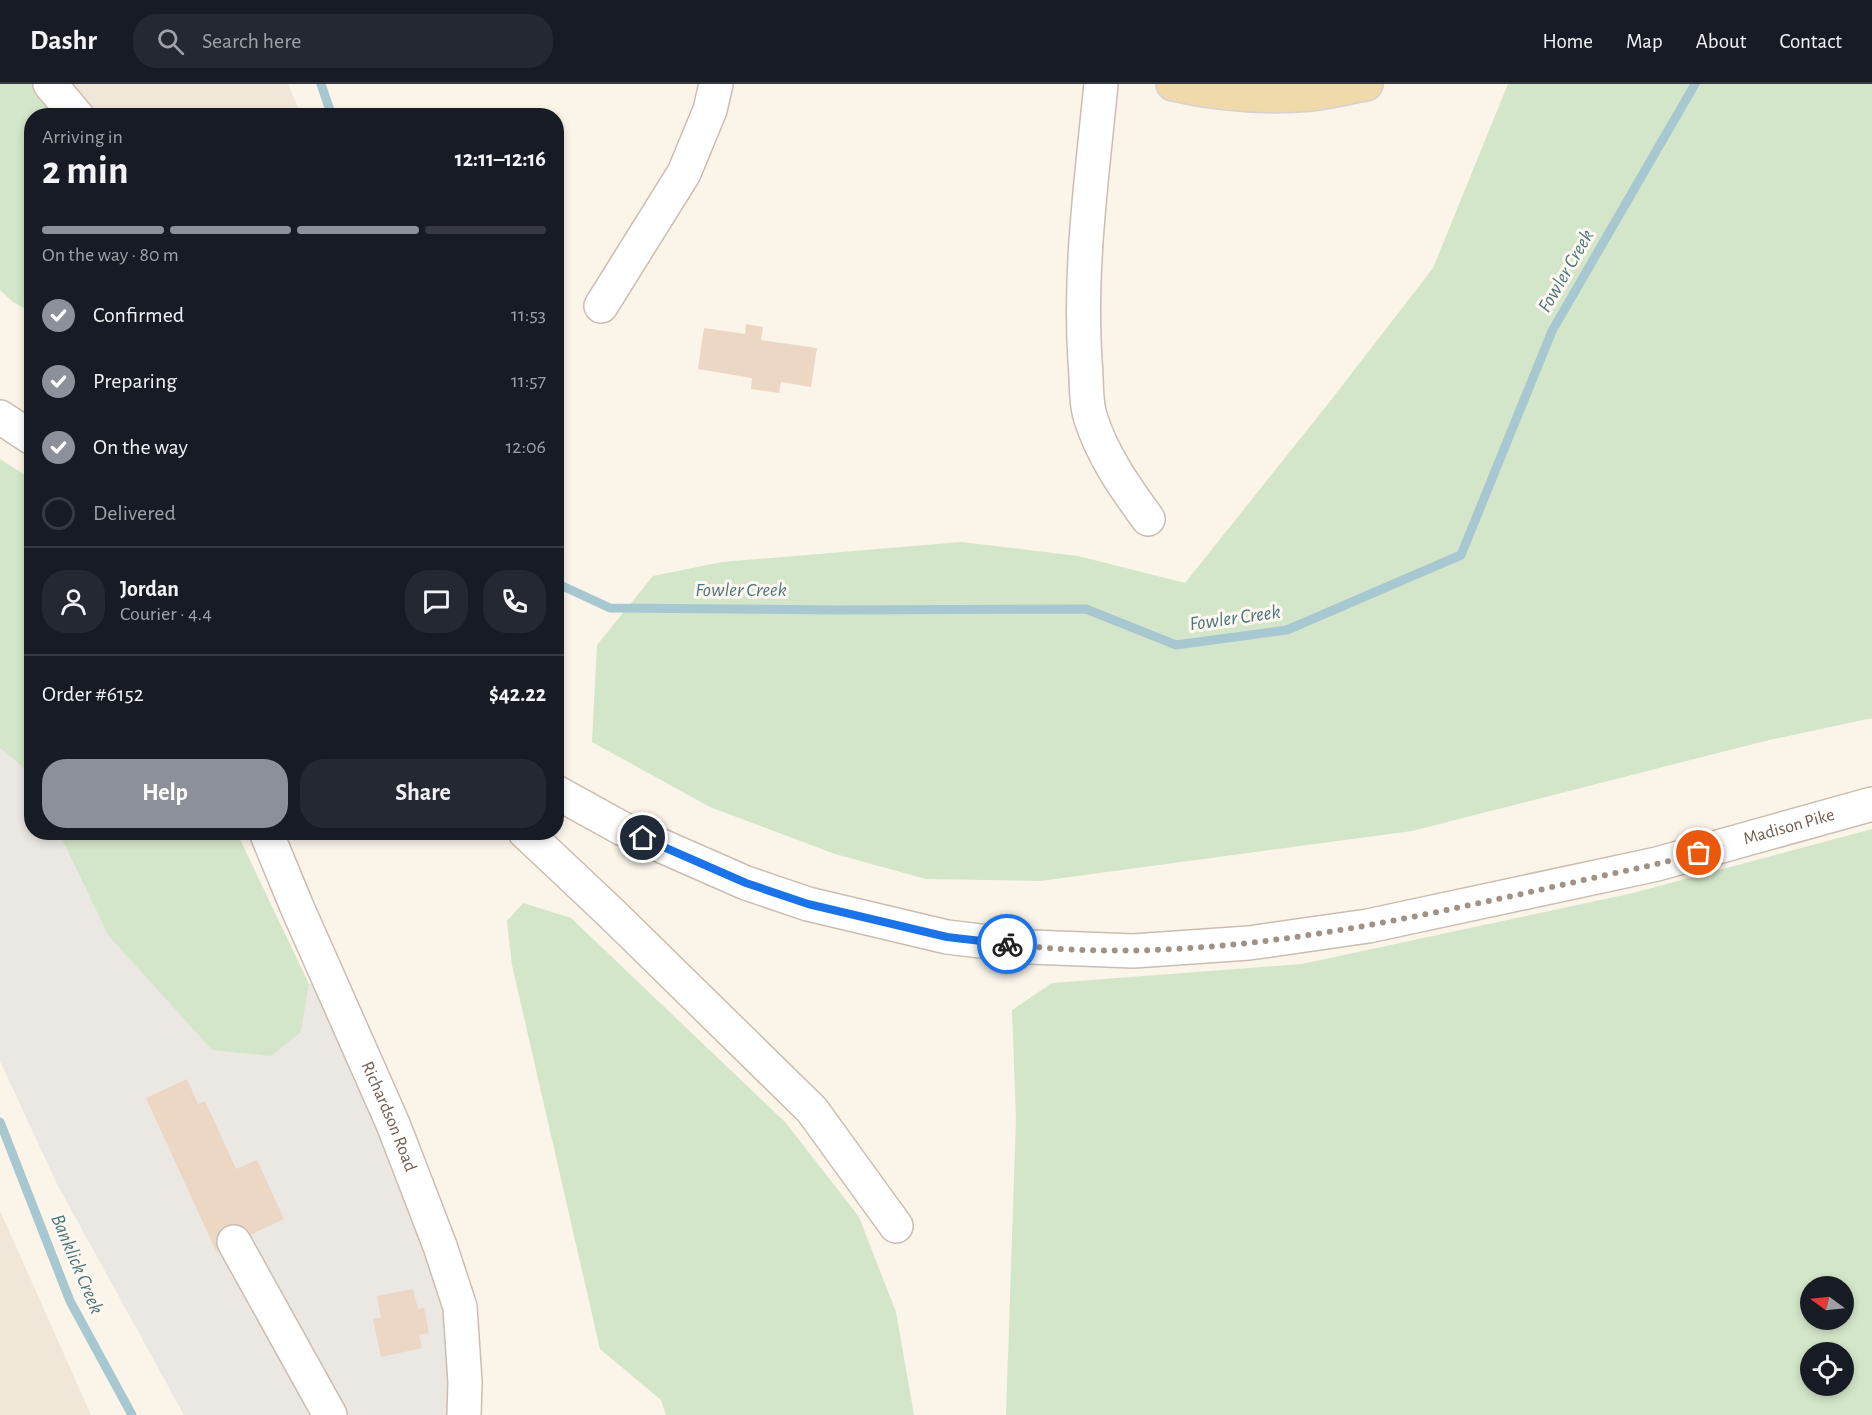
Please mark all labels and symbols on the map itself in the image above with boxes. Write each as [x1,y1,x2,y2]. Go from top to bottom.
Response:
water label: Fowler Creek [1534,226,1598,316]
water label: Fowler Creek [695,580,787,600]
water label: Fowler Creek [1188,602,1282,634]
street label: Madison Pike [1742,806,1837,848]
pin [617,812,668,863]
pin [1673,827,1724,878]
courier [977,914,1037,974]
street label: Richardson Road [358,1059,419,1174]
water label: Banklick Creek [47,1211,107,1317]
north arrow [1800,1276,1854,1330]

